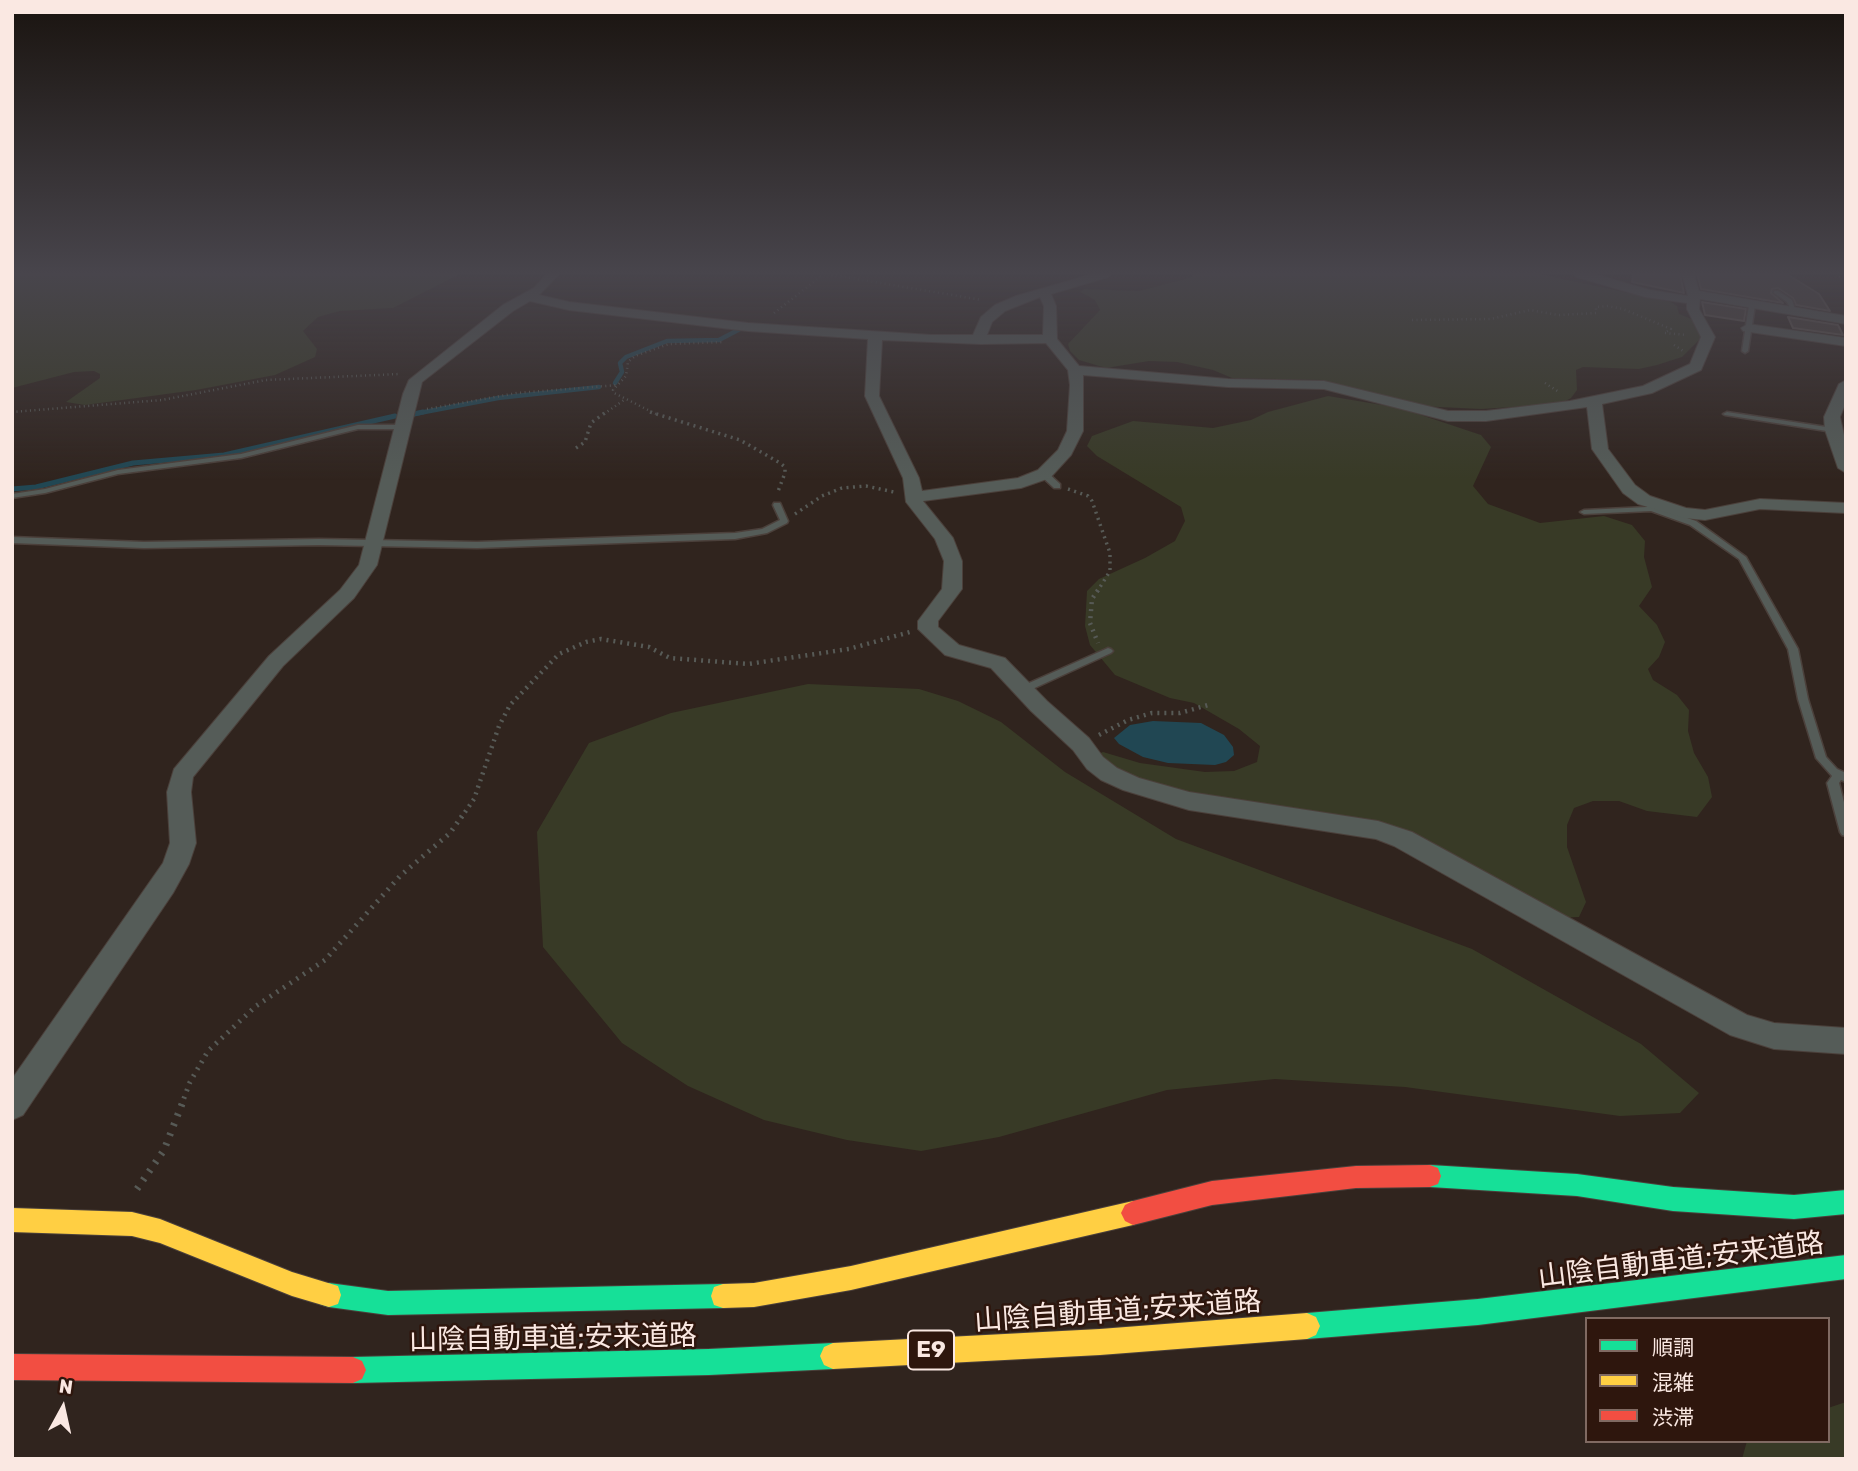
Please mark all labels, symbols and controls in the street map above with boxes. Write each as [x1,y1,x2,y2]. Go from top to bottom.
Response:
street label: 山陰自動車道;安来道路 [1536,1227,1826,1295]
street label: 山陰自動車道;安来道路 [973,1285,1263,1339]
legend [1585,1317,1830,1443]
street label: 山陰自動車道;安来道路 [409,1320,697,1358]
road number: E9 [908,1330,954,1370]
text: 順調 [1652,1335,1694,1360]
text: 混雑 [1652,1370,1694,1395]
north arrow [28,1373,98,1443]
text: N [58,1374,74,1399]
text: 渋滞 [1652,1405,1694,1430]

